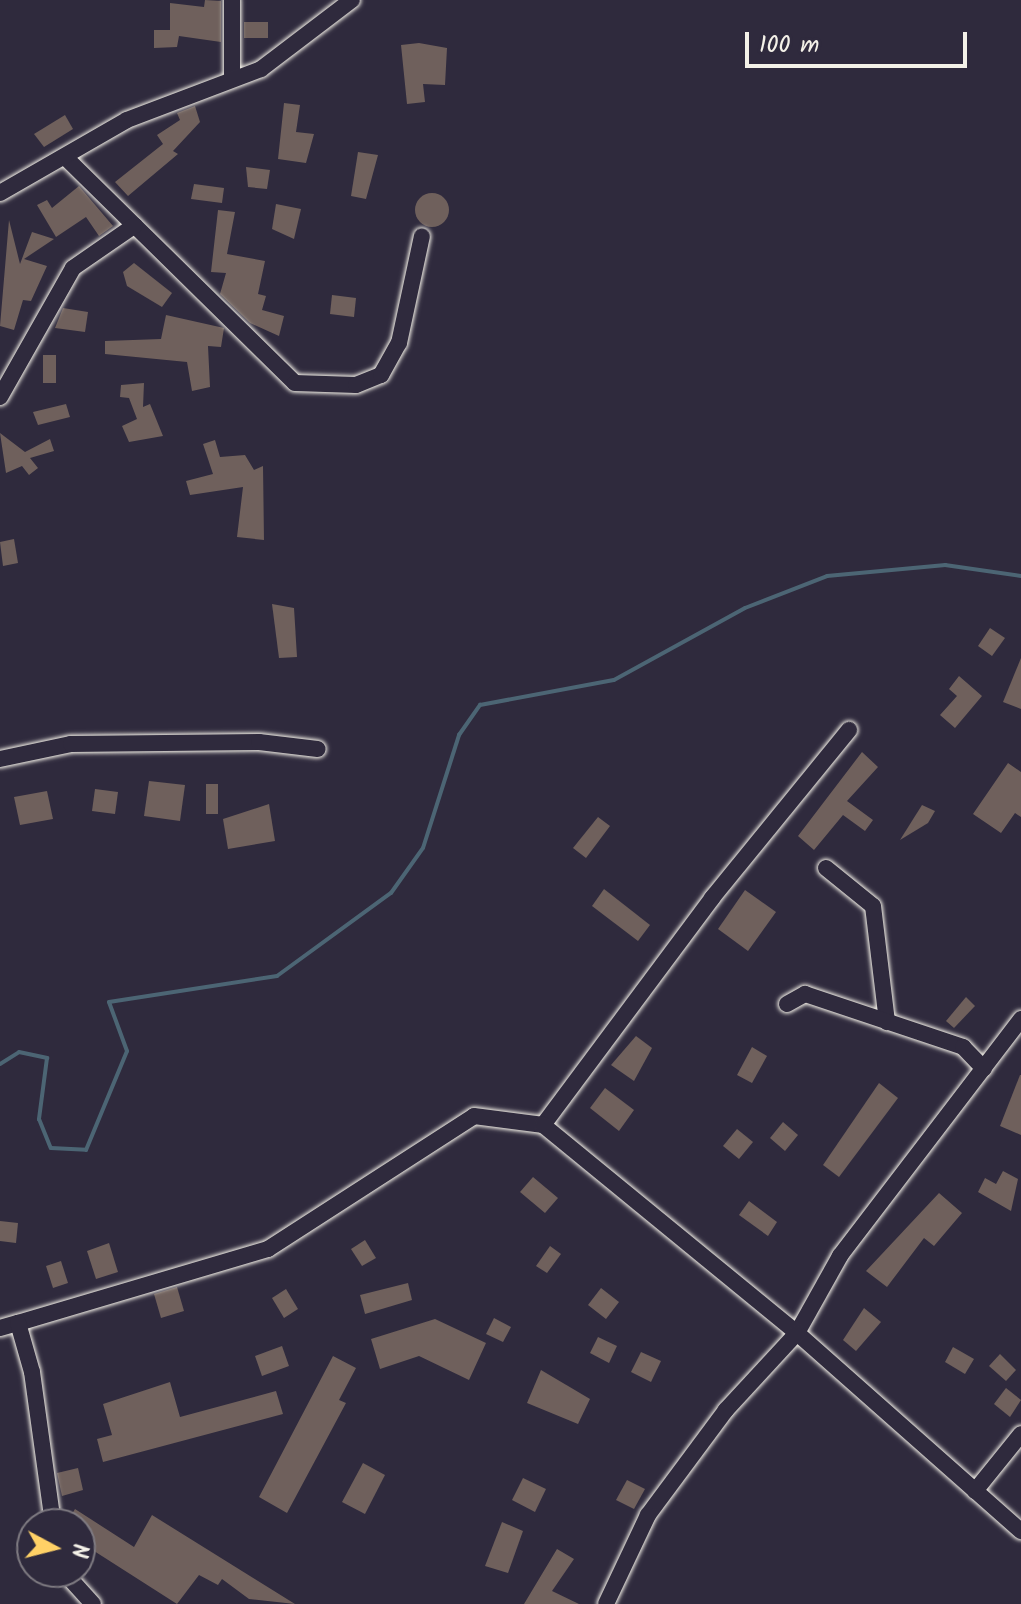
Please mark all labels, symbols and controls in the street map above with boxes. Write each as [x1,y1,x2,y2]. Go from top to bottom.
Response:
scale bar [749,16,971,66]
text: 100 m [759,26,819,65]
north arrow [16,1508,96,1588]
text: N [60,1542,97,1560]

